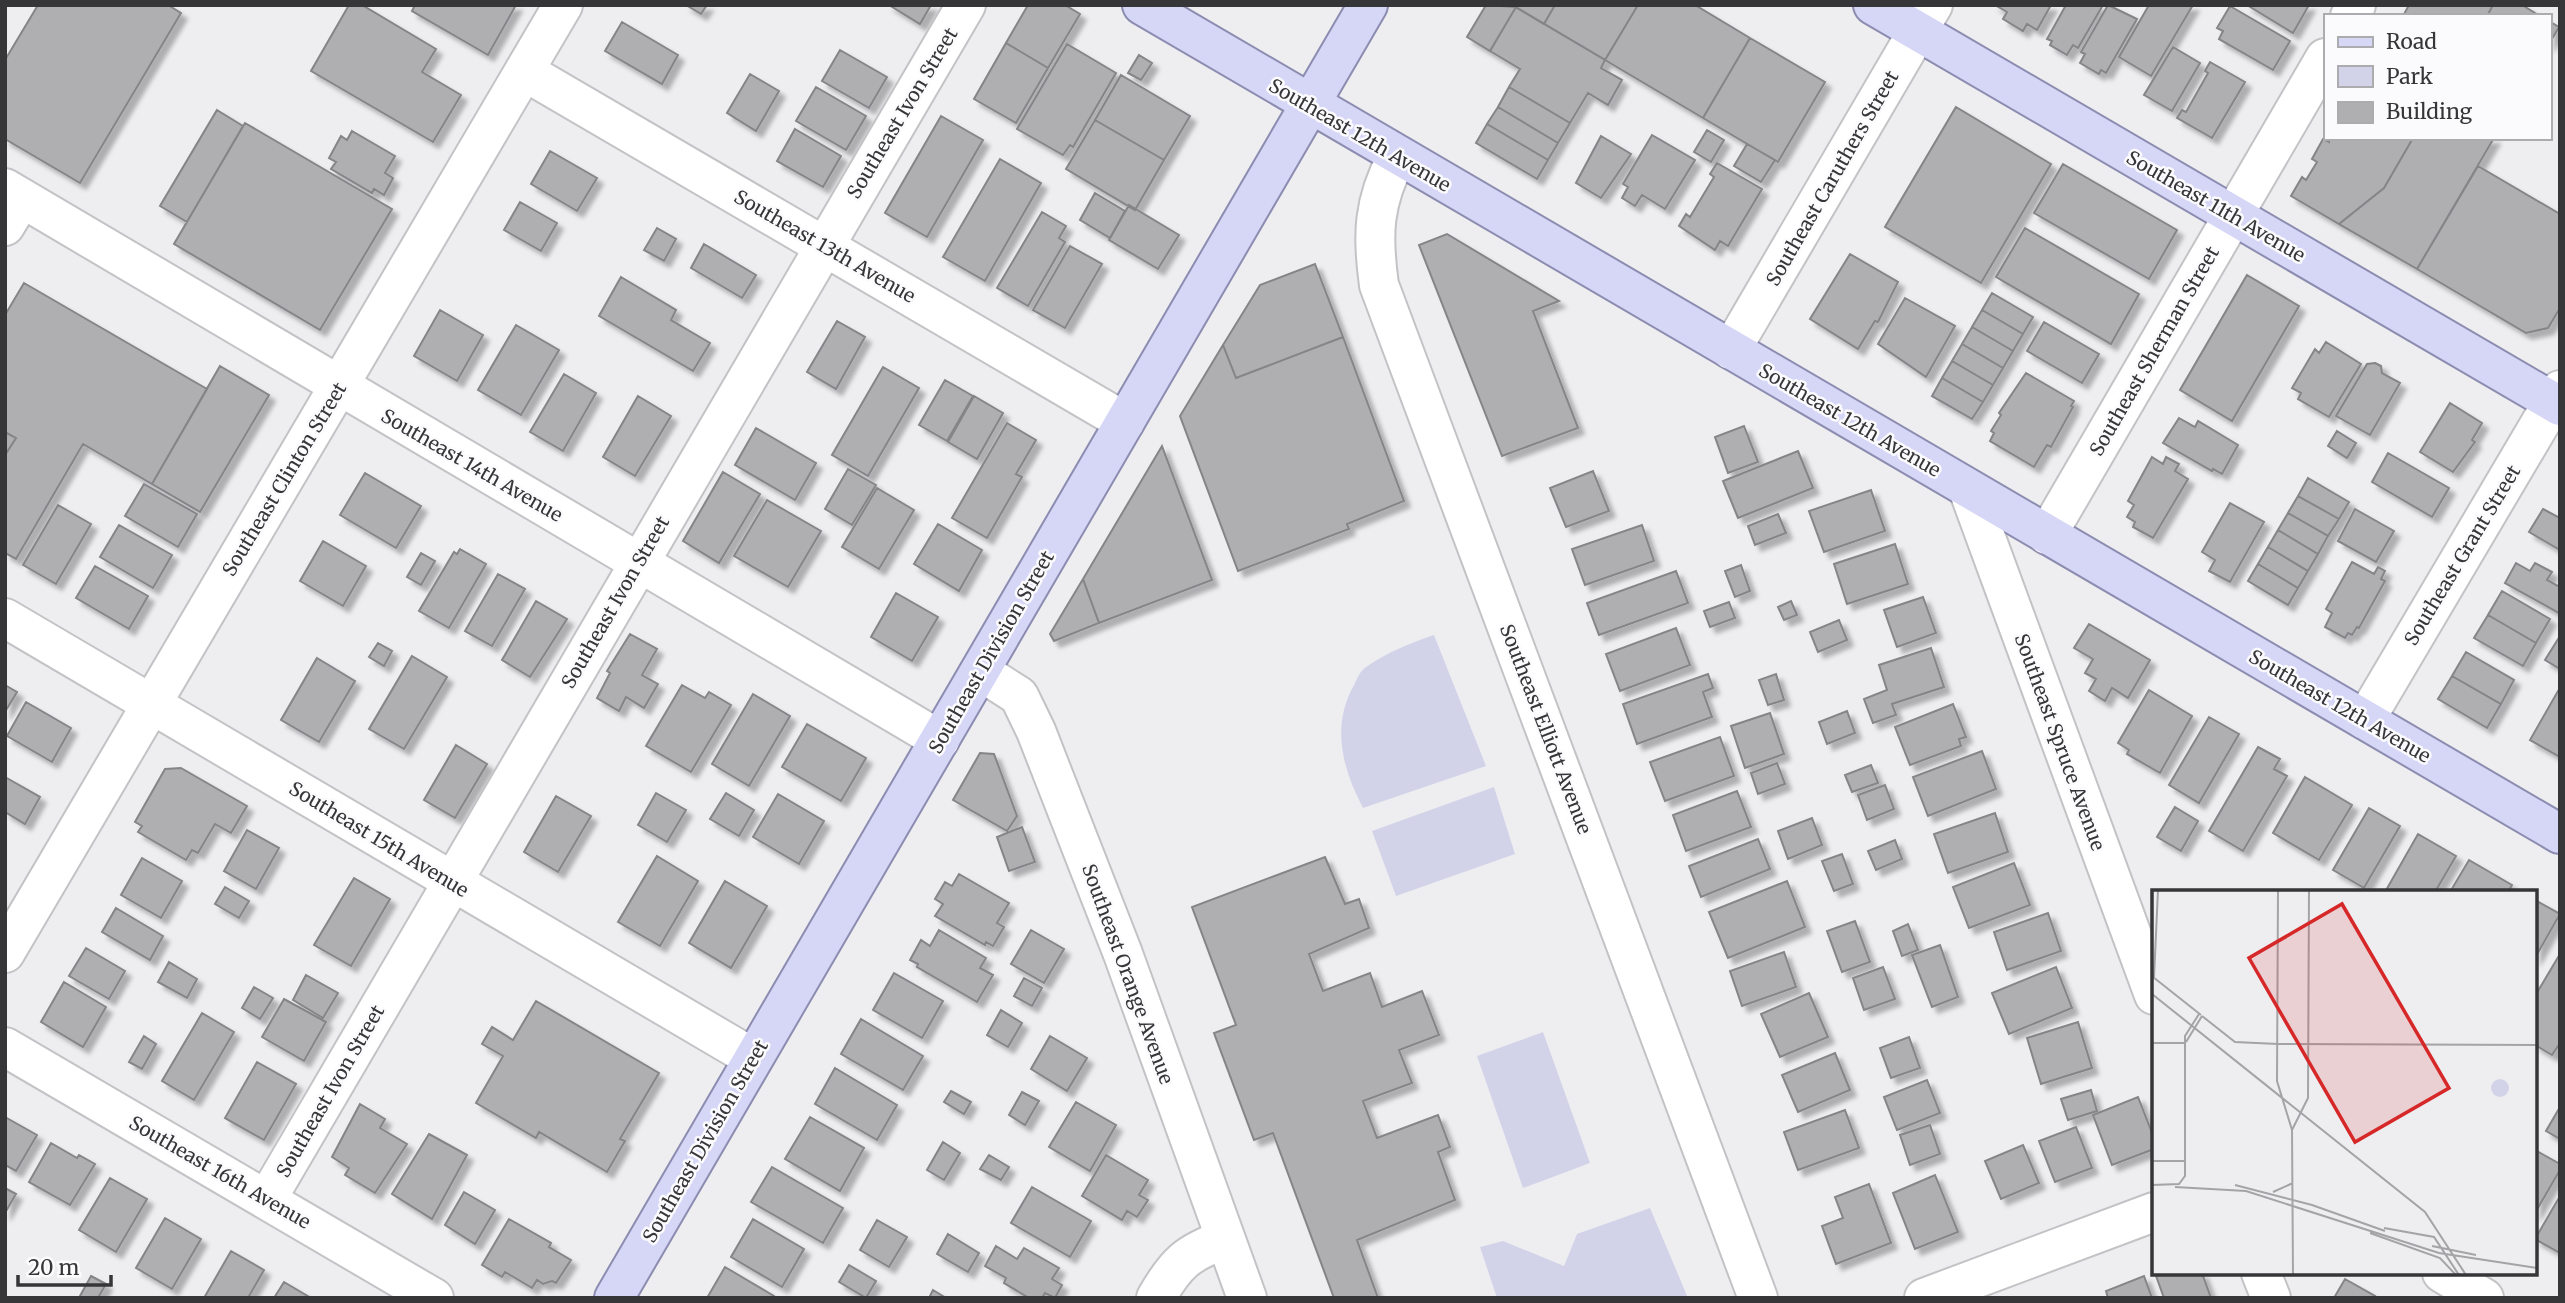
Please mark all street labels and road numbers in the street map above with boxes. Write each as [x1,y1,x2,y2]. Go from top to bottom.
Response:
street label: Southeast Ivon Street [841,23,963,203]
street label: Southeast Caruthers Street [1760,66,1904,290]
street label: Southeast 12th Avenue [1265,73,1455,197]
street label: Southeast 11th Avenue [2122,145,2310,267]
street label: Southeast 13th Avenue [730,184,920,308]
street label: Southeast Sherman Street [2084,241,2224,460]
street label: Southeast 12th Avenue [1755,358,1945,482]
street label: Southeast Clinton Street [217,377,352,580]
street label: Southeast 14th Avenue [377,403,567,527]
street label: Southeast Grant Street [2399,460,2526,649]
street label: Southeast Ivon Street [556,511,674,692]
street label: Southeast Division Street [923,546,1059,758]
street label: Southeast Elliott Avenue [1495,621,1597,837]
street label: Southeast Spruce Avenue [2010,630,2110,854]
street label: Southeast 12th Avenue [2245,644,2435,768]
street label: Southeast 15th Avenue [285,776,473,902]
street label: Southeast Orange Avenue [1077,861,1179,1087]
street label: Southeast Ivon Street [271,1000,389,1181]
street label: Southeast Division Street [637,1035,773,1247]
street label: Southeast 16th Avenue [125,1110,315,1234]

